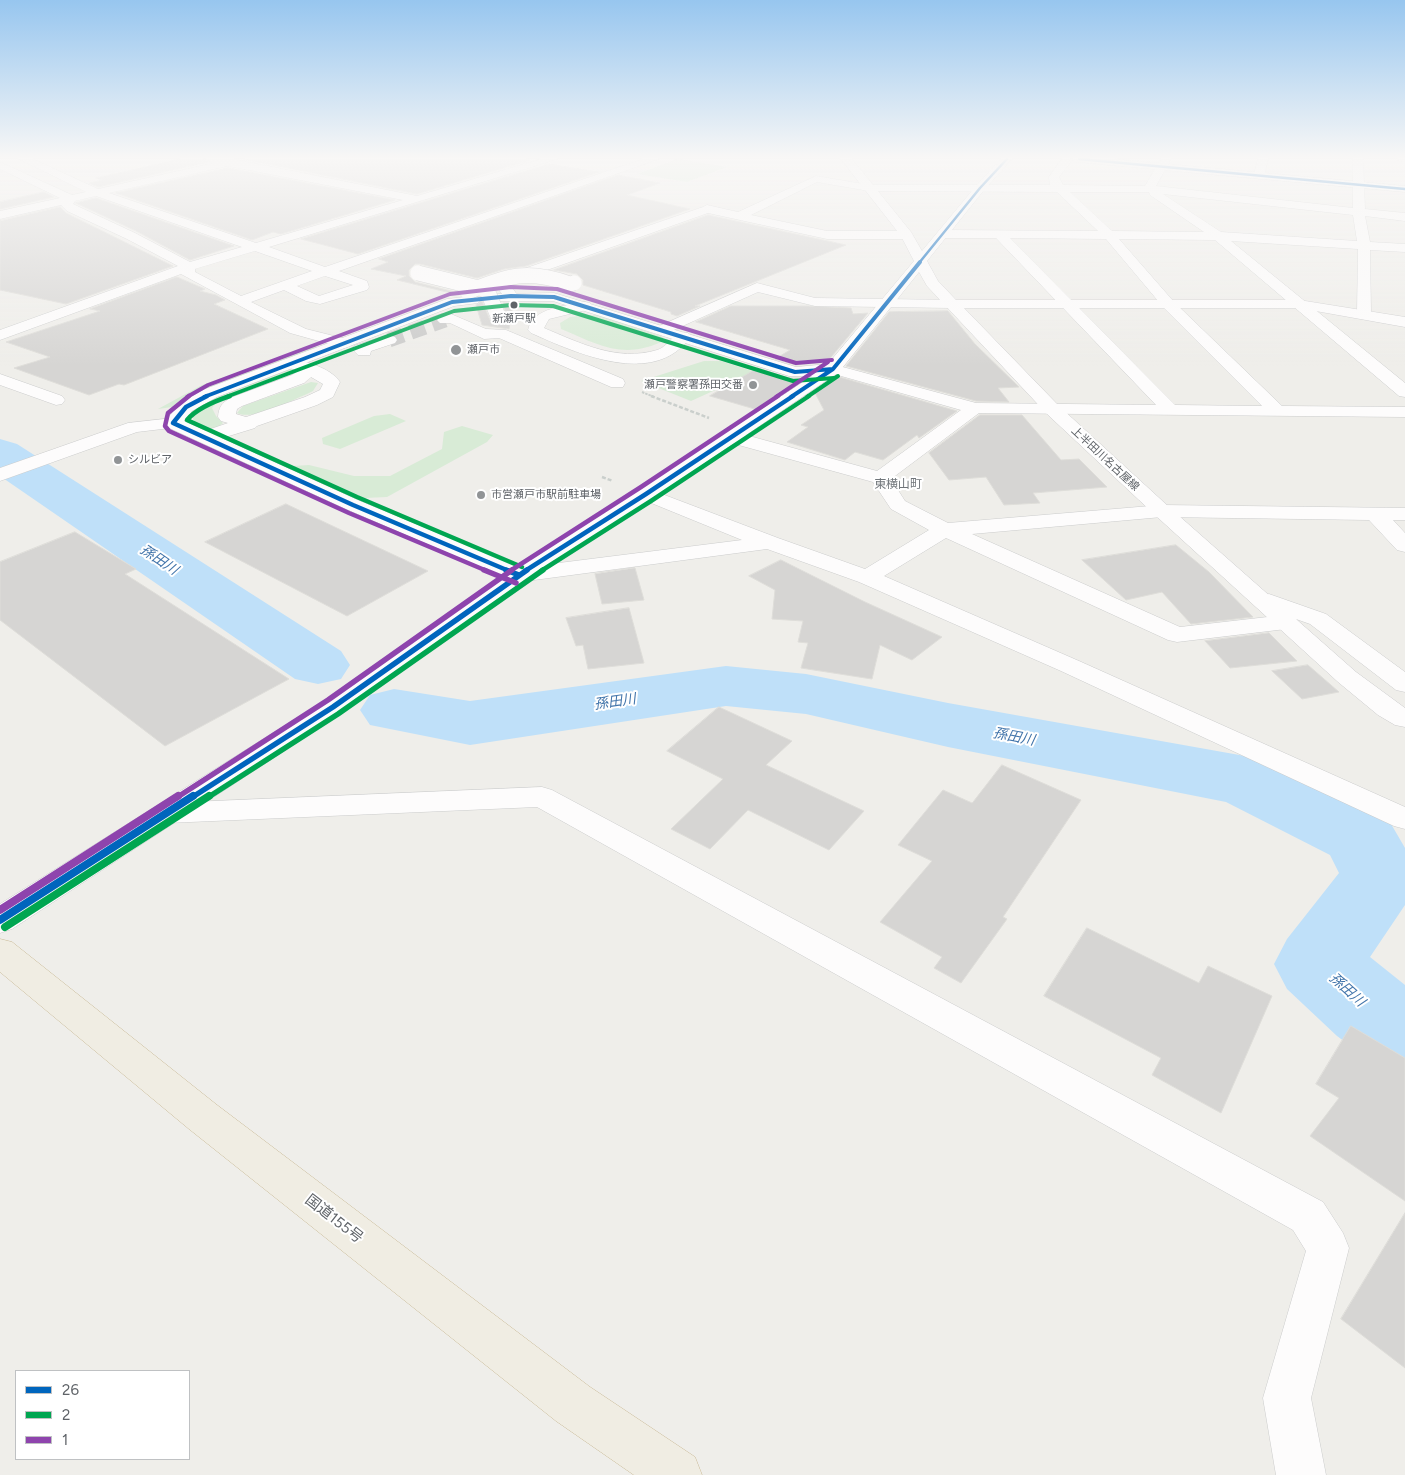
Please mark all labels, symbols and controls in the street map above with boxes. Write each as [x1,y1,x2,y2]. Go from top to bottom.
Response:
marker: 新瀬戸駅 [509,300,519,310]
place label: 新瀬戸駅 [492,312,536,326]
marker: 瀬戸市 [449,343,463,357]
place label: 瀬戸市 [467,343,500,357]
place label: 瀬戸警察署孫田交番 [644,378,743,392]
marker: 瀬戸警察署孫田交番 [747,379,759,391]
street label: 上半田川名古屋線 [1068,424,1142,494]
place label: シルビア [128,453,172,467]
marker: シルビア [112,454,124,466]
district label: 東横山町 [874,477,922,491]
place label: 市営瀬戸市駅前駐車場 [491,488,601,502]
marker: 市営瀬戸市駅前駐車場 [475,489,487,501]
water label: 孫田川 [137,541,181,579]
water label: 孫田川 [593,691,637,713]
water label: 孫田川 [992,725,1036,749]
water label: 孫田川 [1326,970,1368,1010]
street label: 国道155号 [301,1191,367,1247]
legend [15,1370,190,1460]
text: 26 [62,1381,79,1399]
text: 2 [62,1406,70,1424]
text: 1 [62,1431,68,1449]

